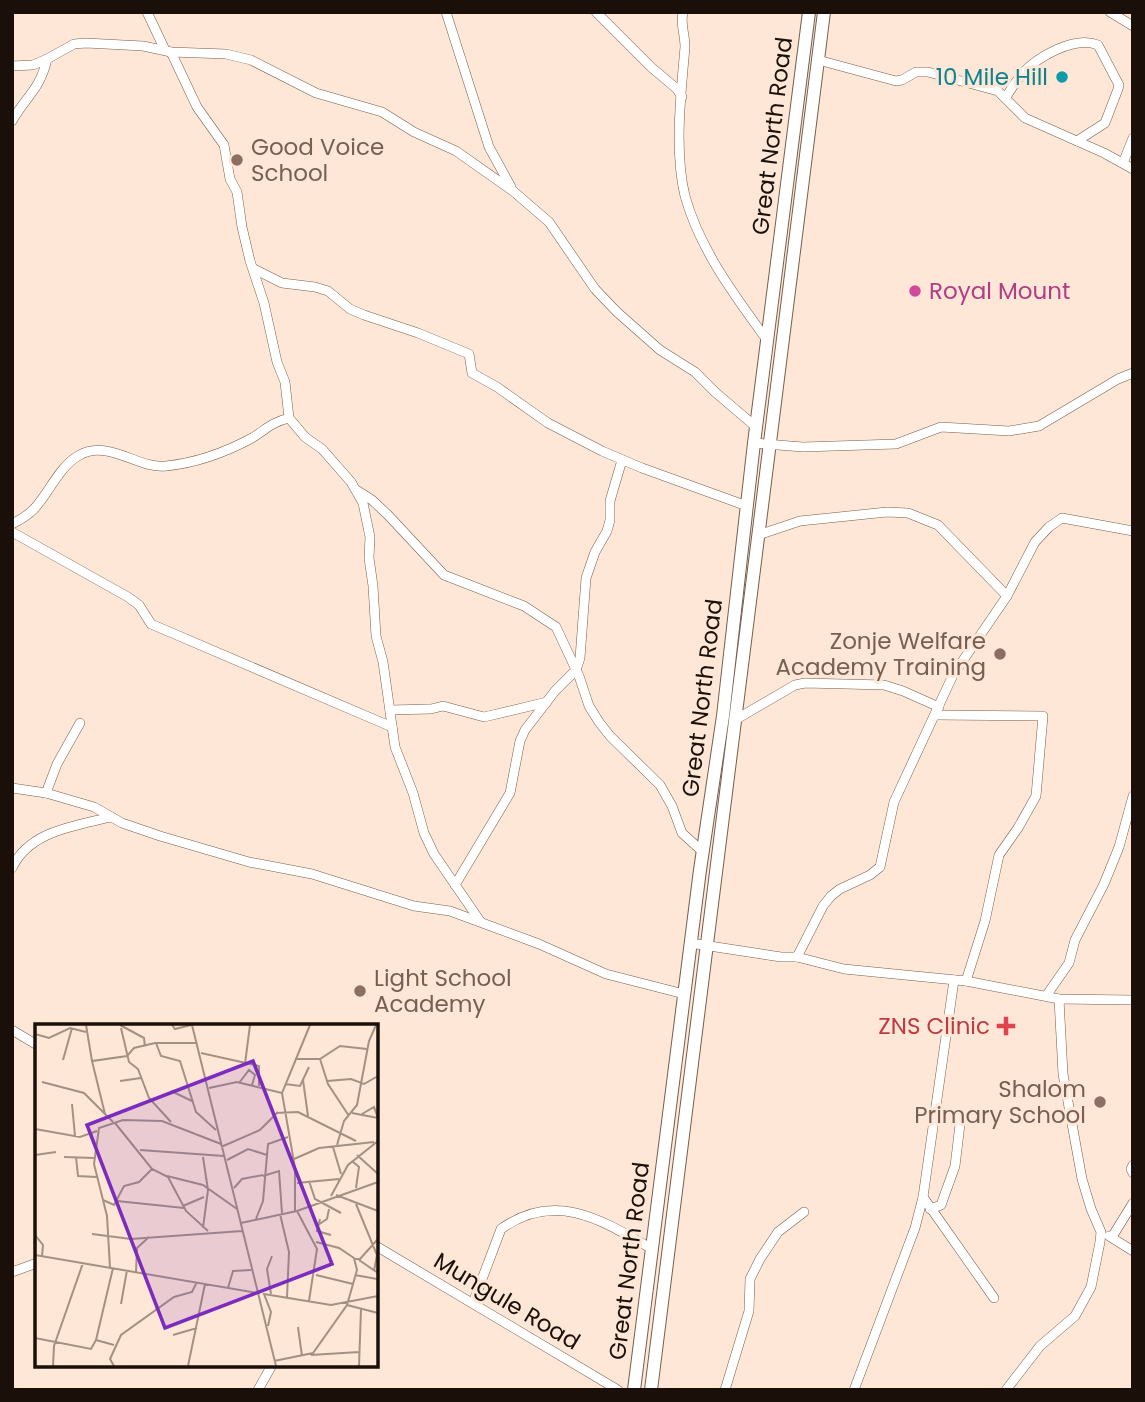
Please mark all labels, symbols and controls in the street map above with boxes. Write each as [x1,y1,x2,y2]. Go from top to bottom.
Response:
street label: Great North Road [744,35,800,237]
place label: 10 Mile Hill [936,61,1048,93]
marker: 10 Mile Hill [1054,69,1070,85]
place label: Good Voice School [251,131,384,189]
marker: Good Voice School [229,152,245,168]
place label: Royal Mount [929,275,1070,307]
marker: Royal Mount [907,283,923,299]
street label: Great North Road [674,597,730,799]
place label: Zonje Welfare Academy Training [776,625,986,683]
marker: Zonje Welfare Academy Training [992,646,1008,662]
place label: Light School Academy [374,962,512,1020]
marker: Light School Academy [352,983,368,999]
place label: ZNS Clinic [878,1010,990,1042]
marker: ZNS Clinic [996,1016,1016,1036]
inset map [35,1024,378,1367]
place label: Shalom Primary School [914,1073,1086,1131]
marker: Shalom Primary School [1092,1094,1108,1110]
street label: Great North Road [601,1160,657,1362]
street label: Mungule Road [428,1245,586,1357]

